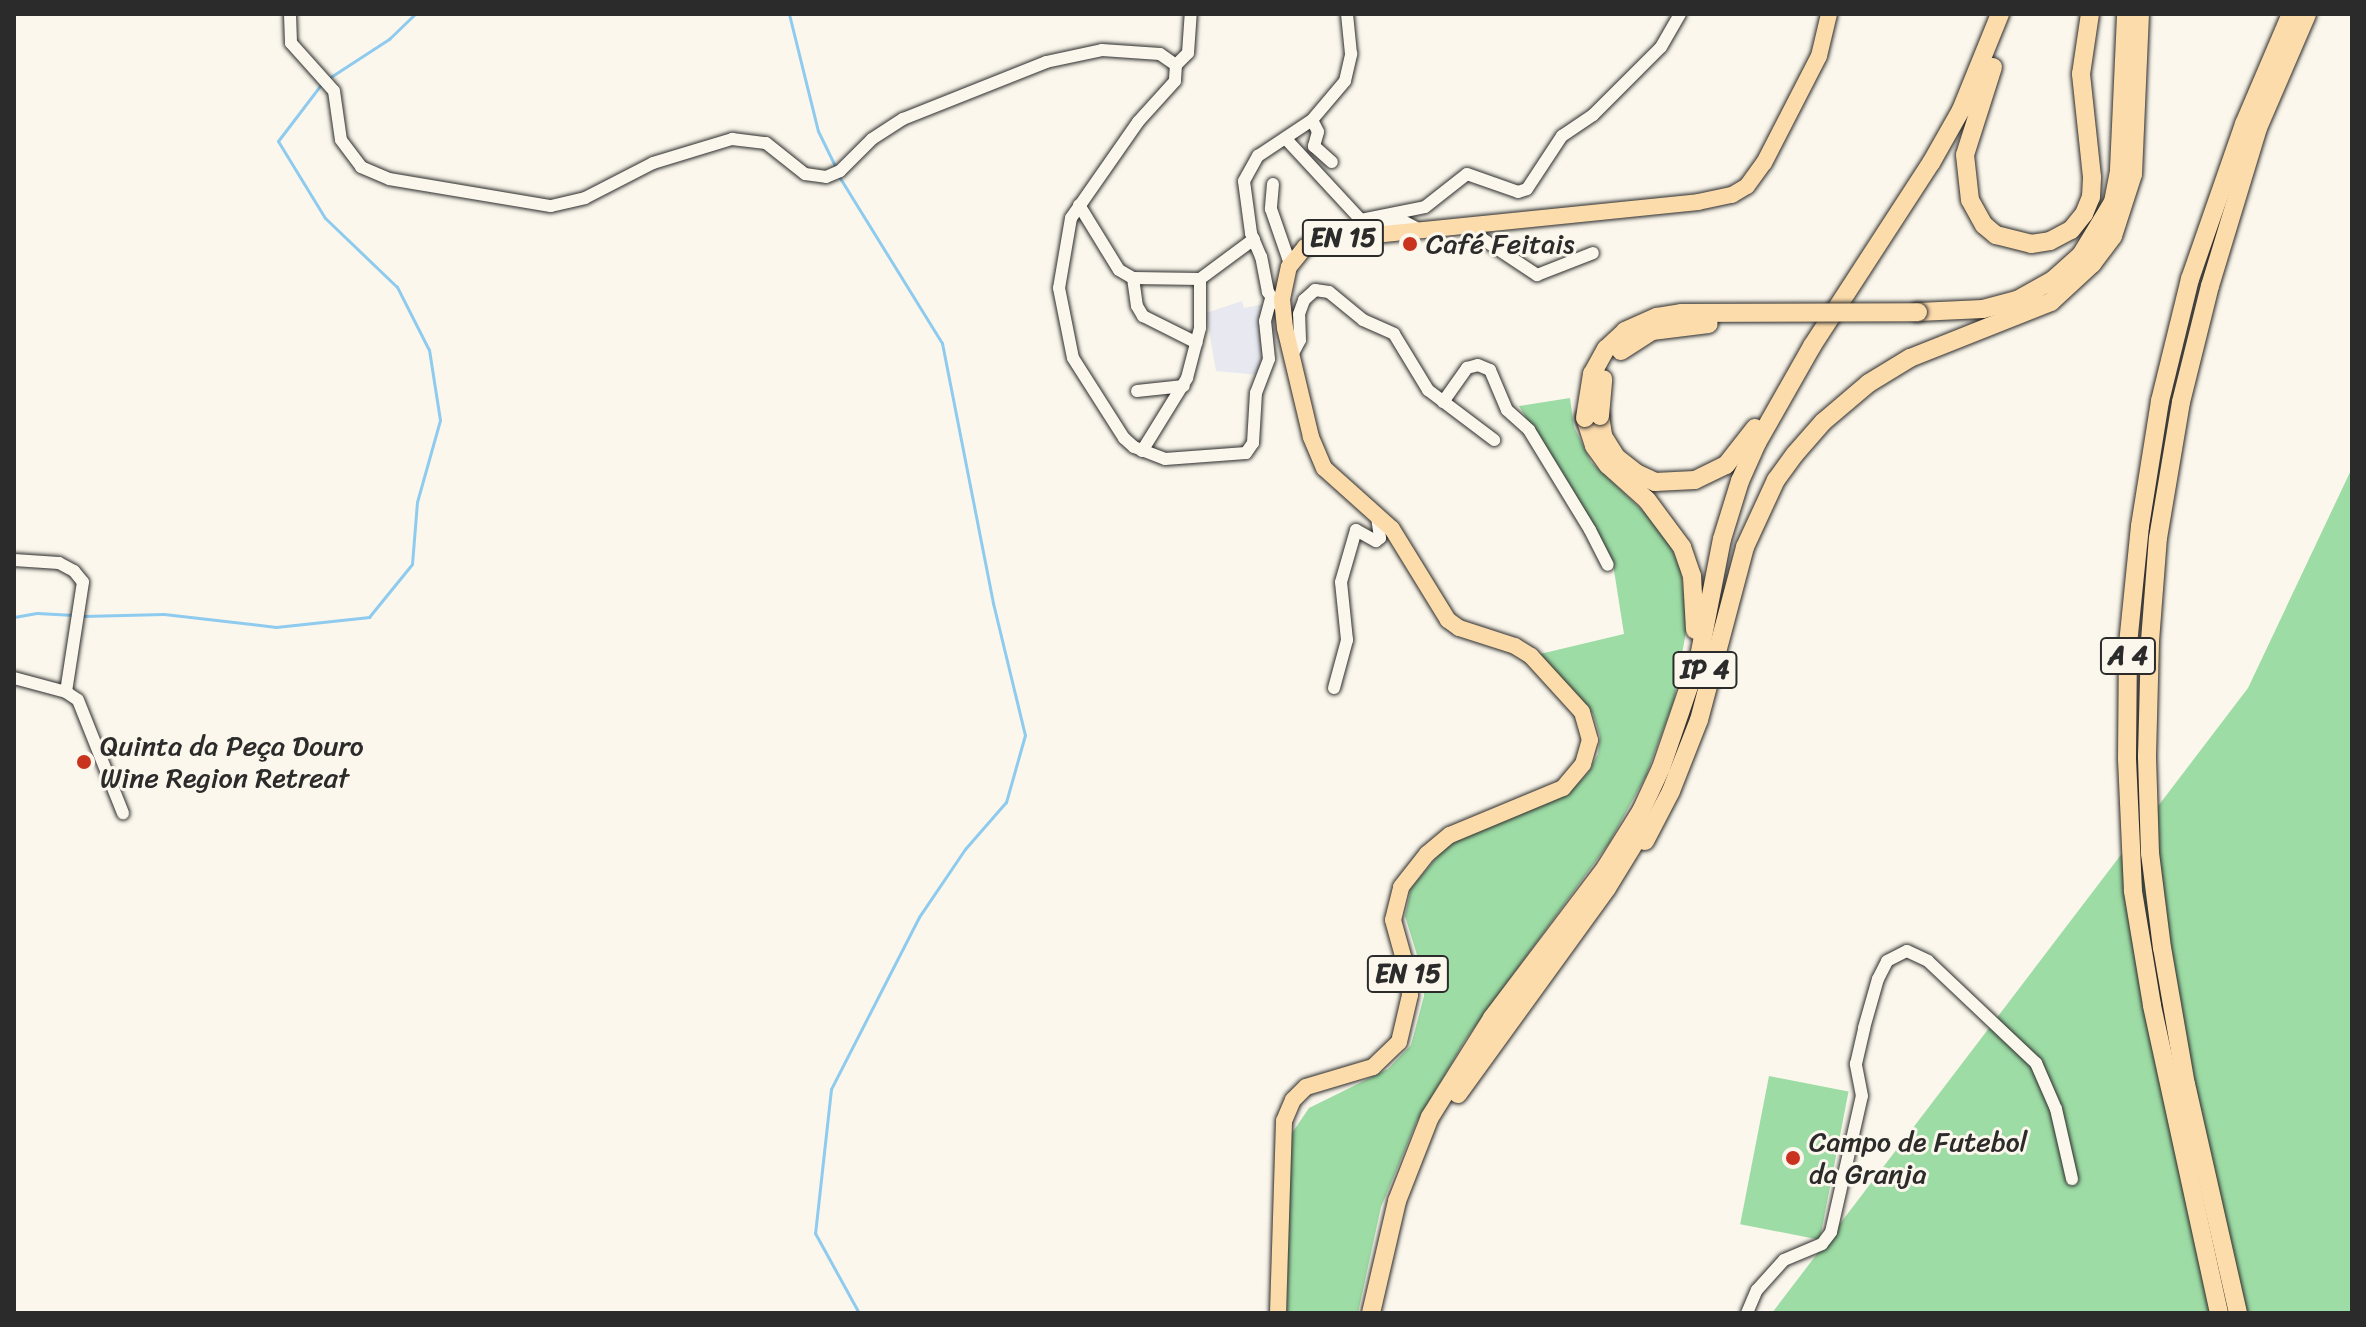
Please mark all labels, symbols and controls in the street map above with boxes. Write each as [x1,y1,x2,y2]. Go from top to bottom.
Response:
road number: EN 15 [1301,216,1385,260]
place label: Café Feitais [1426,227,1576,261]
marker: Café Feitais [1401,235,1419,253]
road number: A 4 [2098,634,2158,678]
road number: IP 4 [1671,648,1739,692]
place label: Quinta da Peça Douro Wine Region Retreat [100,729,364,795]
marker: Quinta da Peça Douro Wine Region Retreat [75,753,93,771]
road number: EN 15 [1366,952,1450,996]
place label: Campo de Futebol da Granja [1809,1125,2028,1191]
marker: Campo de Futebol da Granja [1784,1149,1802,1167]

